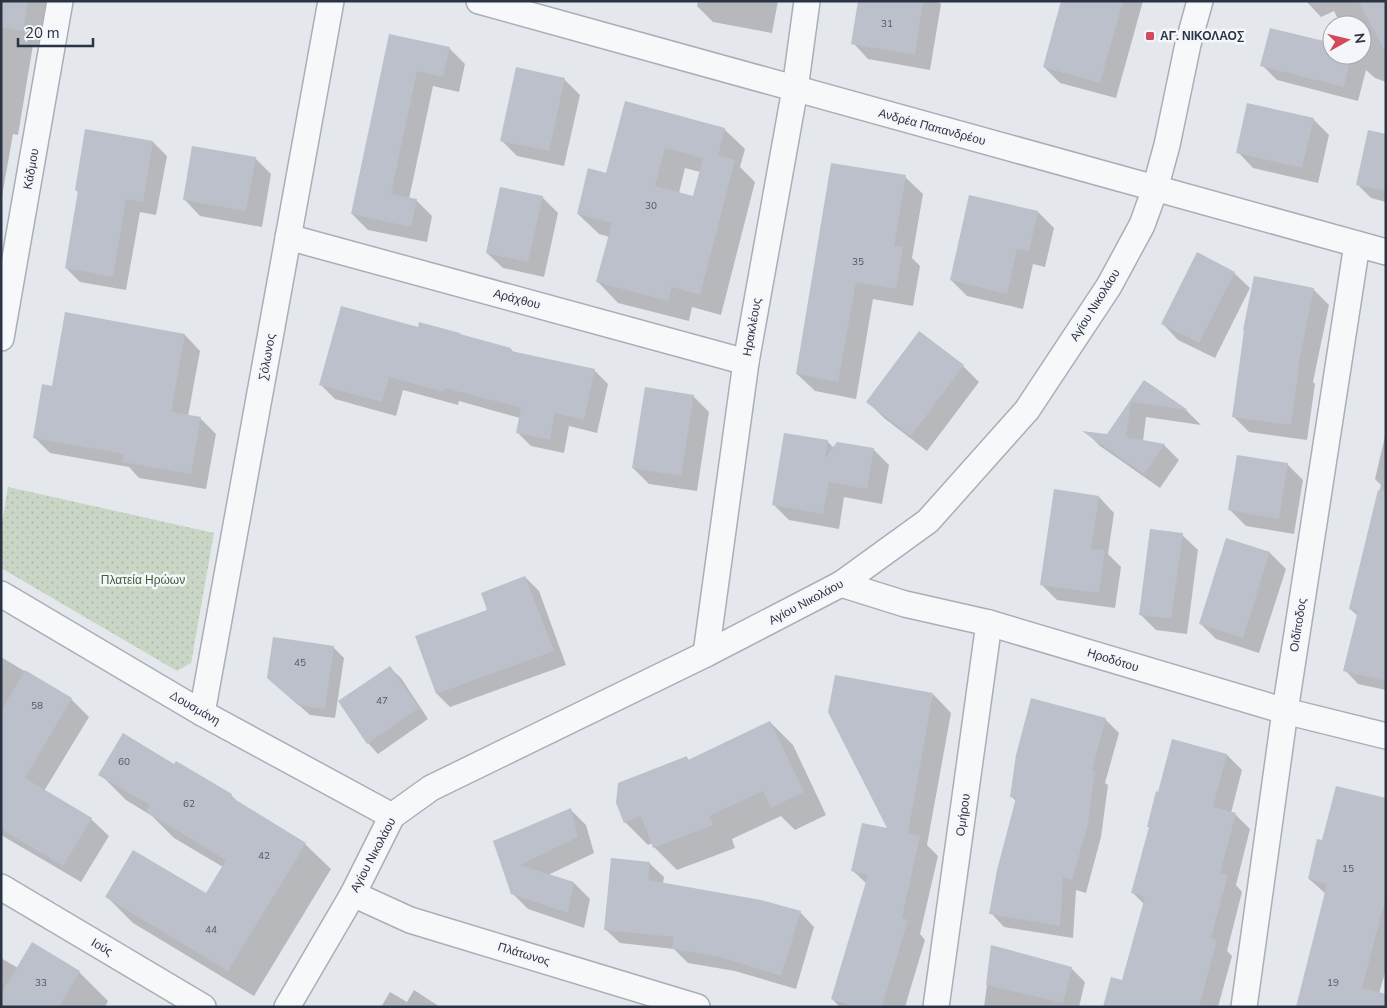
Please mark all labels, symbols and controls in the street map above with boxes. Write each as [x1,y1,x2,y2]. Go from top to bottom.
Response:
scale bar [18,15,92,47]
north arrow [1322,15,1372,65]
house number: 31 [881,17,893,31]
text: 20 m [25,23,60,43]
place label: ΑΓ. ΝΙΚΟΛΑΟΣ [1160,28,1244,44]
marker: ΑΓ. ΝΙΚΟΛΑΟΣ [1144,30,1156,42]
text: N [1349,32,1370,45]
street label: Ανδρέα Παπανδρέου [877,105,987,149]
street label: Κάδμου [20,147,42,191]
house number: 30 [645,199,657,213]
house number: 35 [852,255,864,269]
street label: Αγίου Νικολάου [1066,266,1124,344]
street label: Αράχθου [492,285,542,313]
street label: Ηρακλέους [739,296,765,357]
street label: Σόλωνος [255,332,279,382]
park label: Πλατεία Ηρώων [101,572,185,588]
street label: Αγίου Νικολάου [766,576,846,628]
street label: Οιδίποδος [1286,597,1310,653]
street label: Ηροδότου [1085,645,1141,675]
house number: 45 [294,656,306,670]
street label: Δουσμάνη [167,687,223,729]
house number: 47 [376,694,388,708]
house number: 58 [31,699,43,713]
house number: 60 [118,755,130,769]
street label: Ομήρου [952,793,974,837]
house number: 62 [183,797,195,811]
street label: Αγίου Νικολάου [347,815,399,895]
house number: 42 [258,849,270,863]
house number: 15 [1342,862,1354,876]
house number: 44 [205,923,217,937]
street label: Ιούς [88,934,116,960]
street label: Πλάτωνος [496,938,552,970]
house number: 33 [35,976,47,990]
house number: 19 [1327,976,1339,990]

